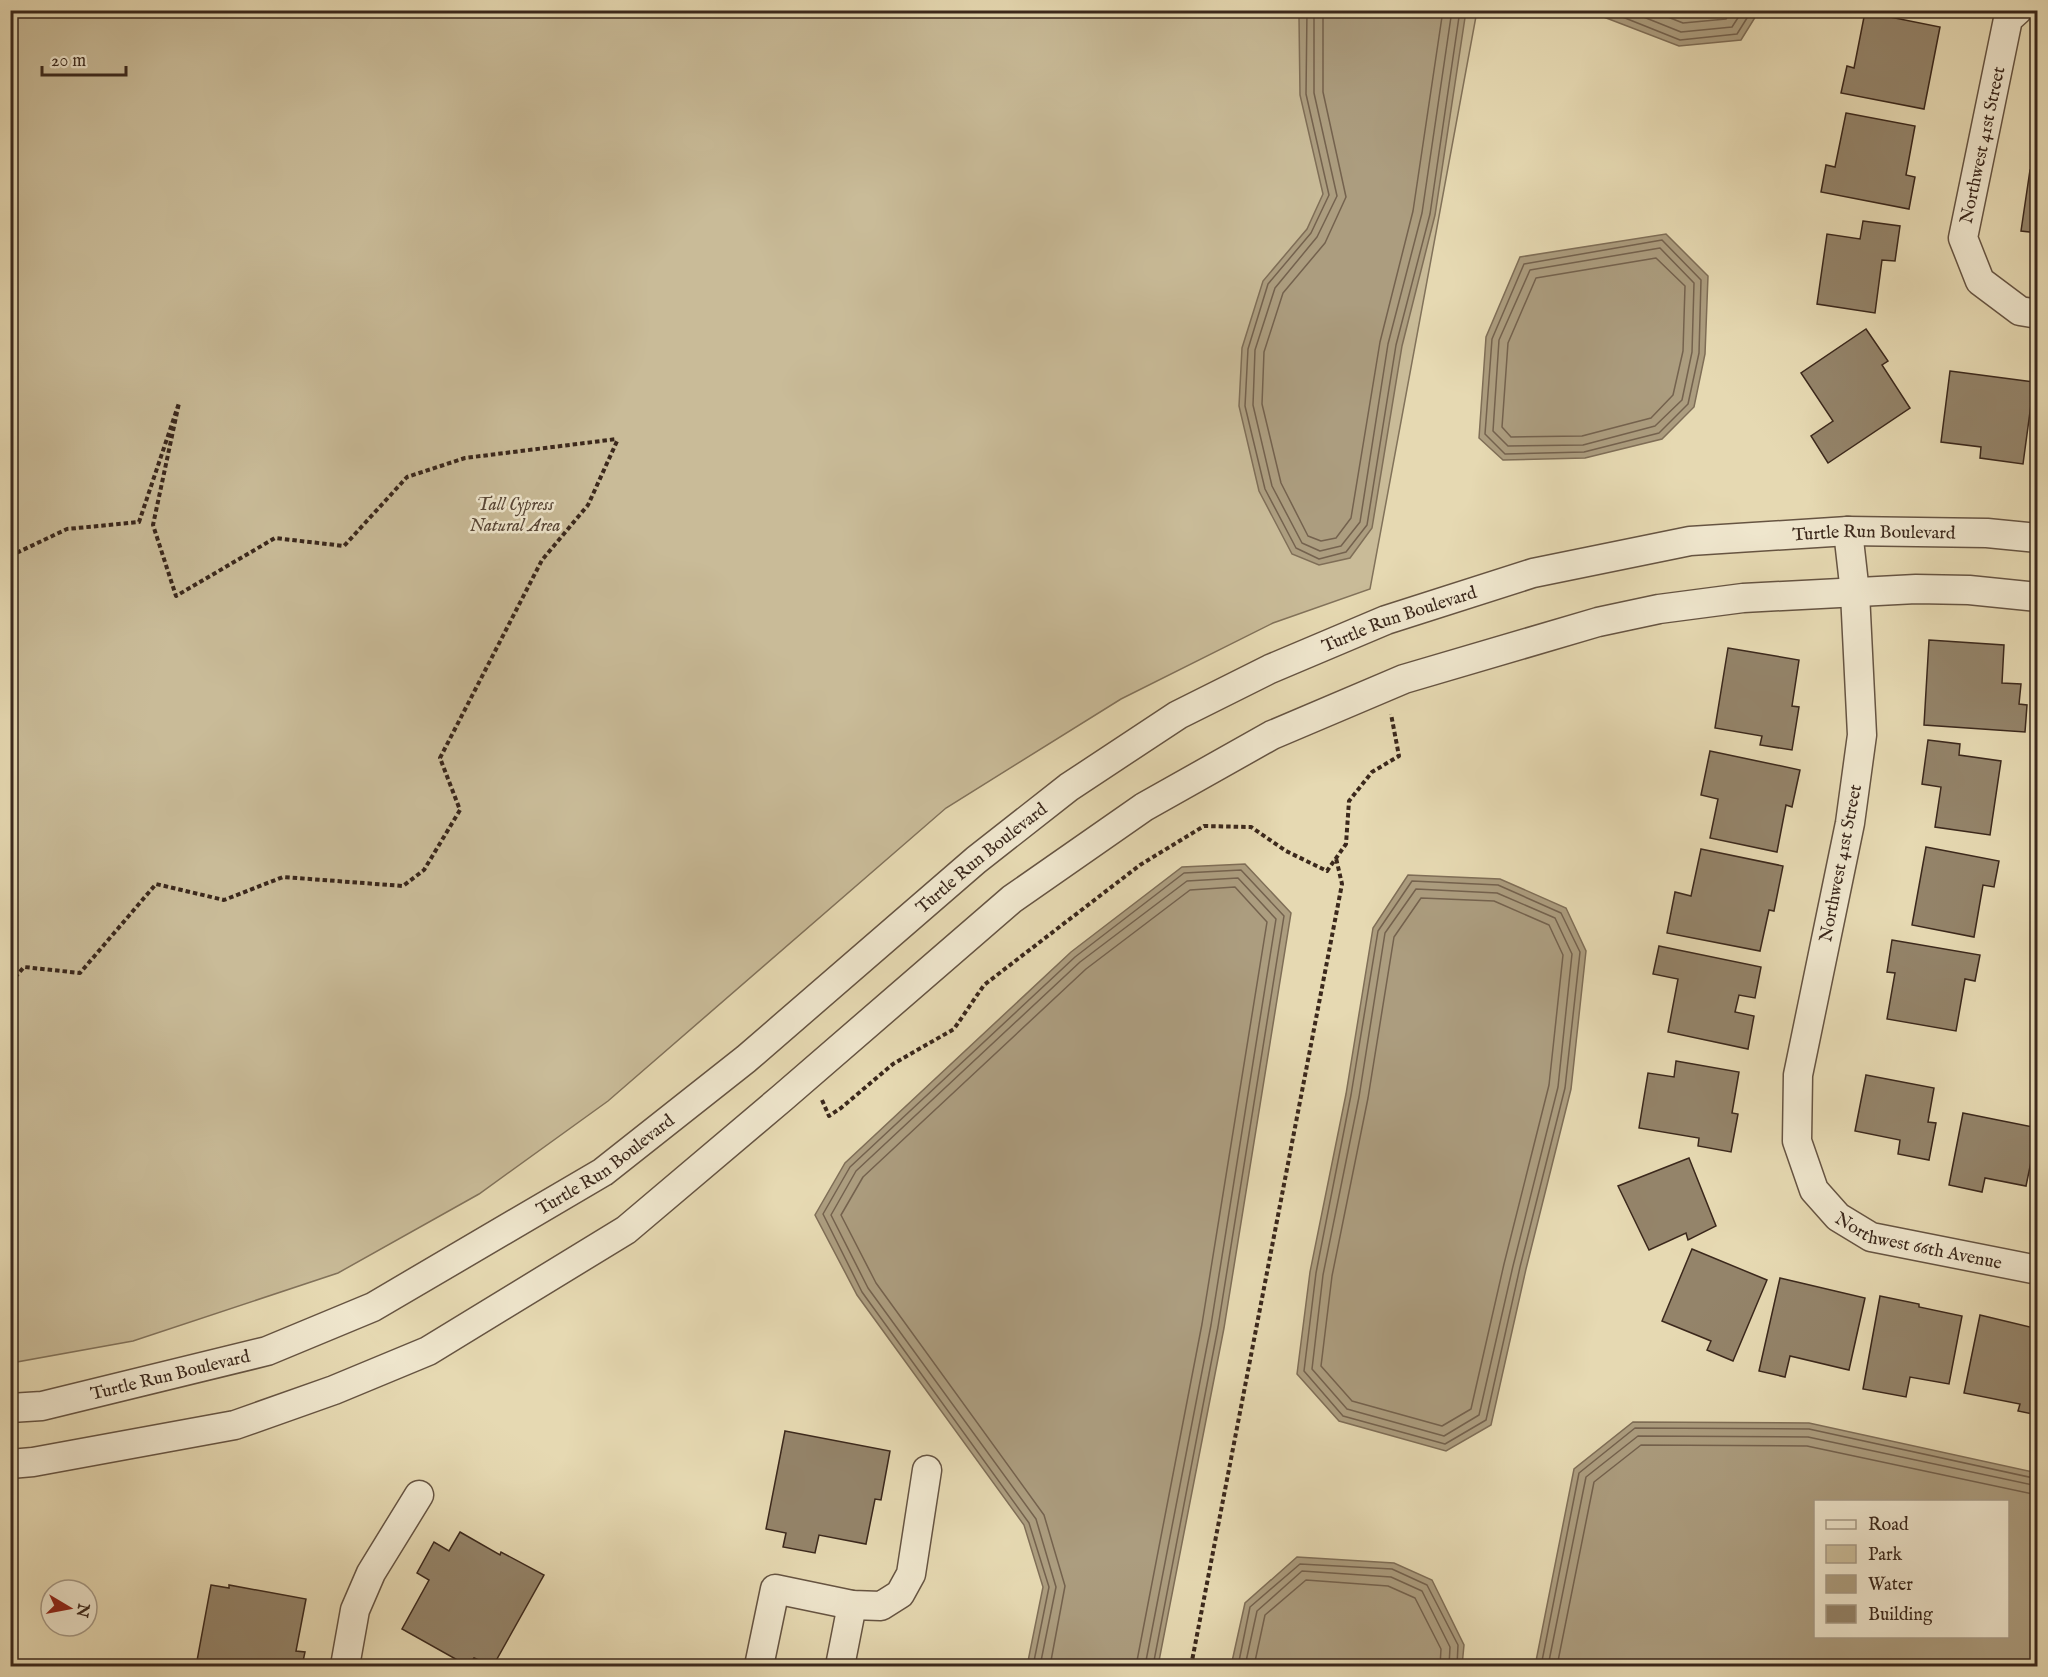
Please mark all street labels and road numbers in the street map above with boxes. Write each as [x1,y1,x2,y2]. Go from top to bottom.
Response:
street label: Northwest 41st Street [1956,65,2011,226]
street label: Turtle Run Boulevard [1792,521,1956,547]
street label: Turtle Run Boulevard [1319,582,1480,659]
street label: Northwest 41st Street [1815,783,1868,944]
street label: Turtle Run Boulevard [912,798,1053,920]
street label: Turtle Run Boulevard [533,1110,680,1222]
street label: Northwest 66th Avenue [1830,1208,2004,1276]
street label: Turtle Run Boulevard [89,1345,253,1407]

